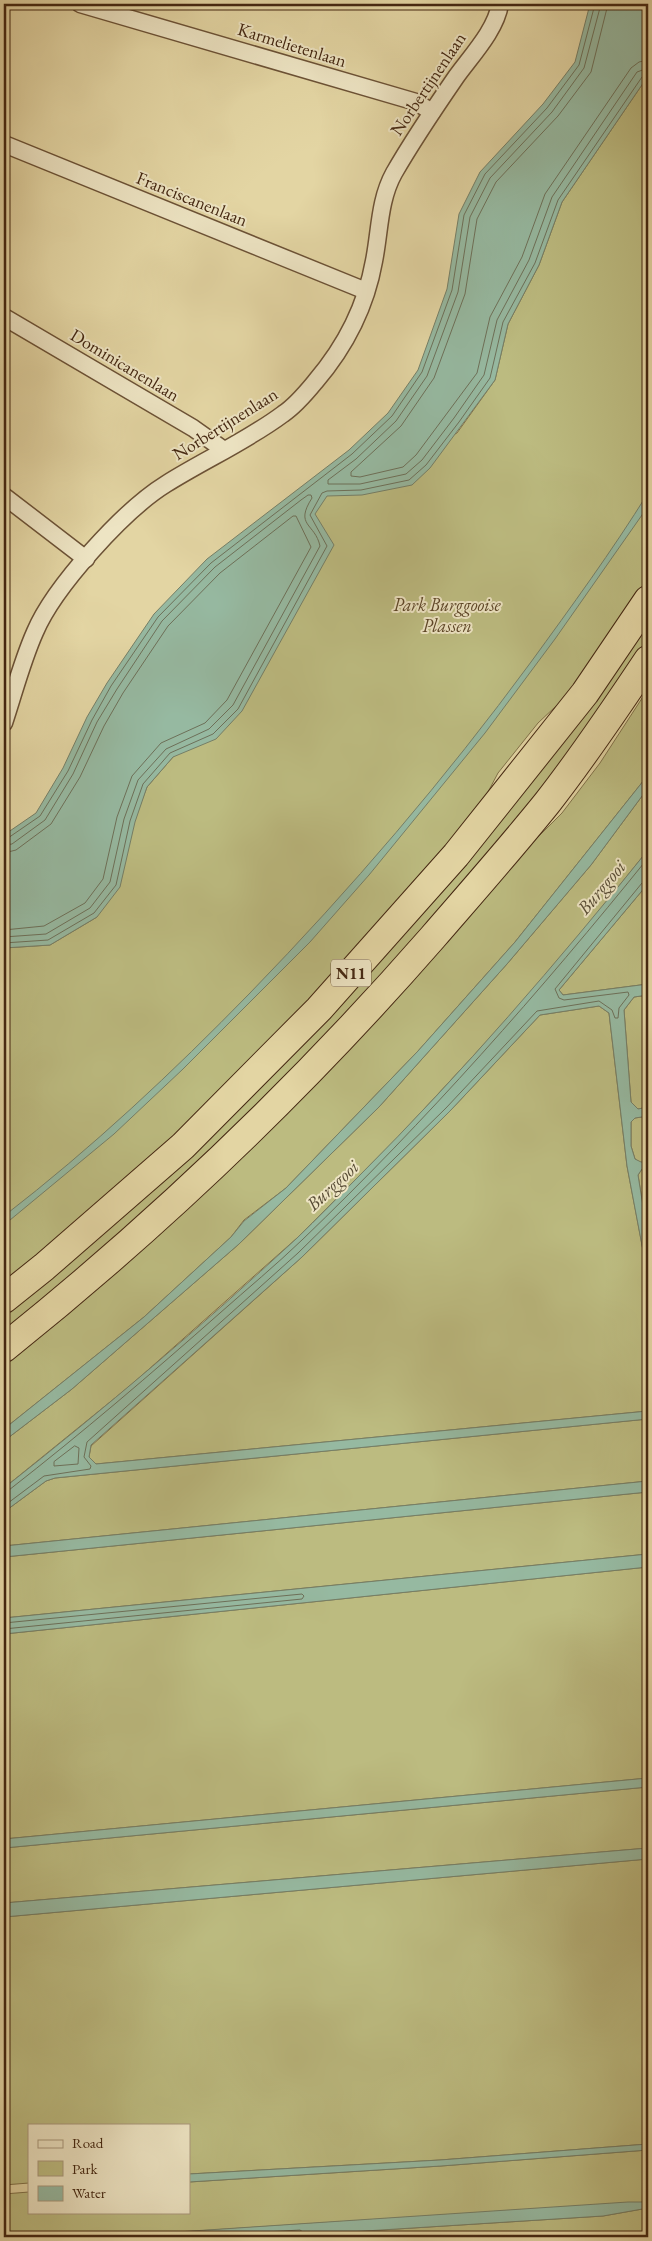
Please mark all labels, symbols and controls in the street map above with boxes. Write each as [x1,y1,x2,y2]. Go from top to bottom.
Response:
street label: Karmelietenlaan [235,17,350,72]
street label: Norbertijnenlaan [385,27,471,140]
street label: Franciscanenlaan [133,166,252,231]
street label: Dominicanenlaan [67,323,184,406]
street label: Norbertijnenlaan [168,382,282,465]
park label: Park Burggooise Plassen [393,593,502,637]
water label: Burggooi [571,854,632,920]
road number: N11 [331,960,371,986]
water label: Burggooi [300,1154,365,1217]
legend [28,2124,190,2214]
text: Road [72,2133,104,2152]
text: Park [72,2159,99,2178]
text: Water [72,2183,106,2202]

